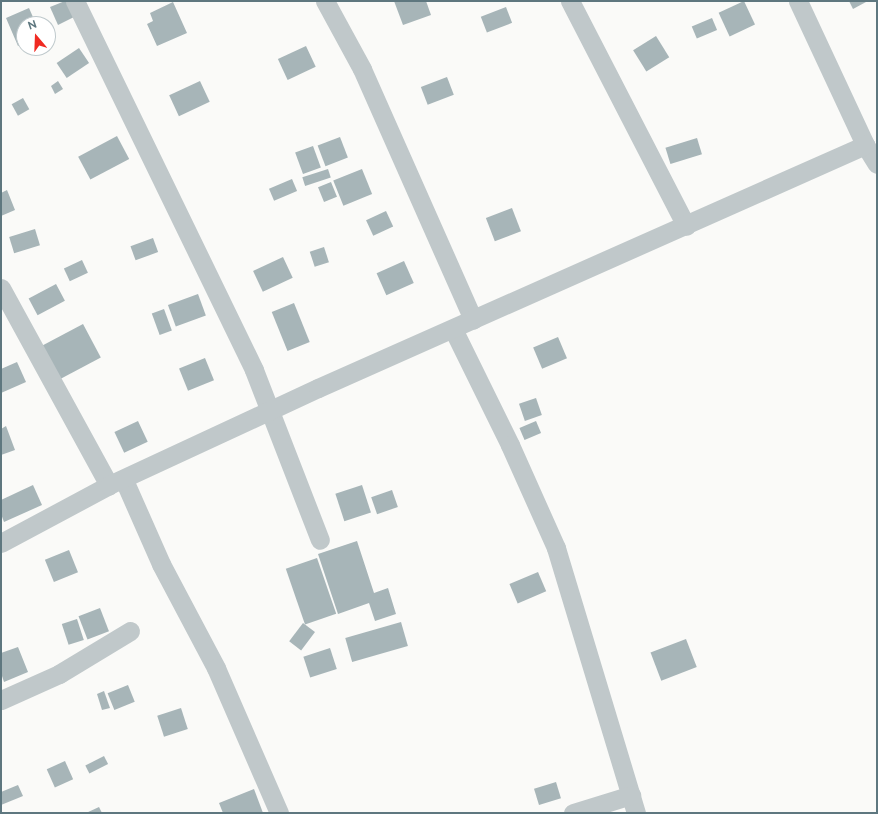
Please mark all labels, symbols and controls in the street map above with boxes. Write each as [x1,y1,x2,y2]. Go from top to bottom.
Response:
north arrow [16,16,56,56]
text: N [26,18,38,33]

